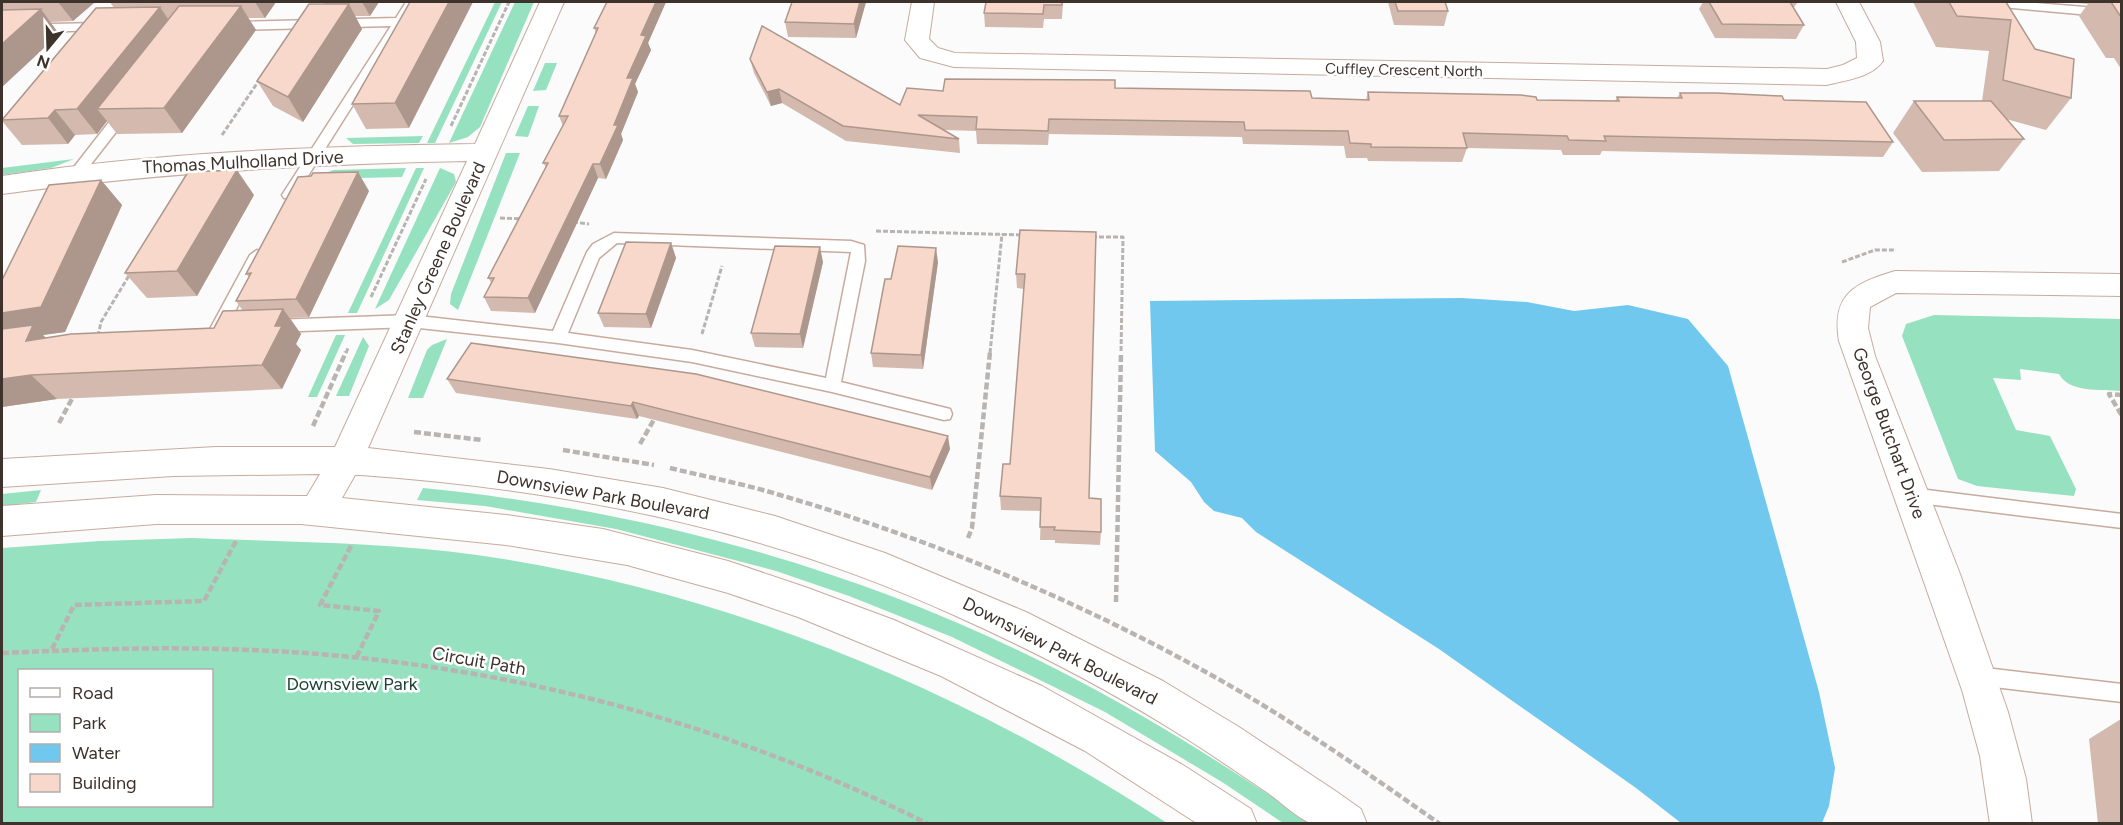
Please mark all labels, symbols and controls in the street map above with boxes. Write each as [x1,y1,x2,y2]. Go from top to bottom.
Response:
north arrow [18,18,78,78]
text: N [34,51,52,73]
street label: Cuffley Crescent North [1325,60,1483,80]
street label: Thomas Mulholland Drive [142,146,344,178]
street label: Stanley Greene Boulevard [386,158,490,358]
street label: George Butchart Drive [1848,344,1930,522]
street label: Downsview Park Boulevard [495,465,711,525]
street label: Downsview Park Boulevard [959,592,1161,710]
street label: Circuit Path [430,642,528,680]
legend [18,669,213,807]
park label: Downsview Park [286,673,418,695]
text: Road [72,682,113,704]
text: Park [72,712,107,734]
text: Water [72,742,120,764]
text: Building [72,772,137,794]

